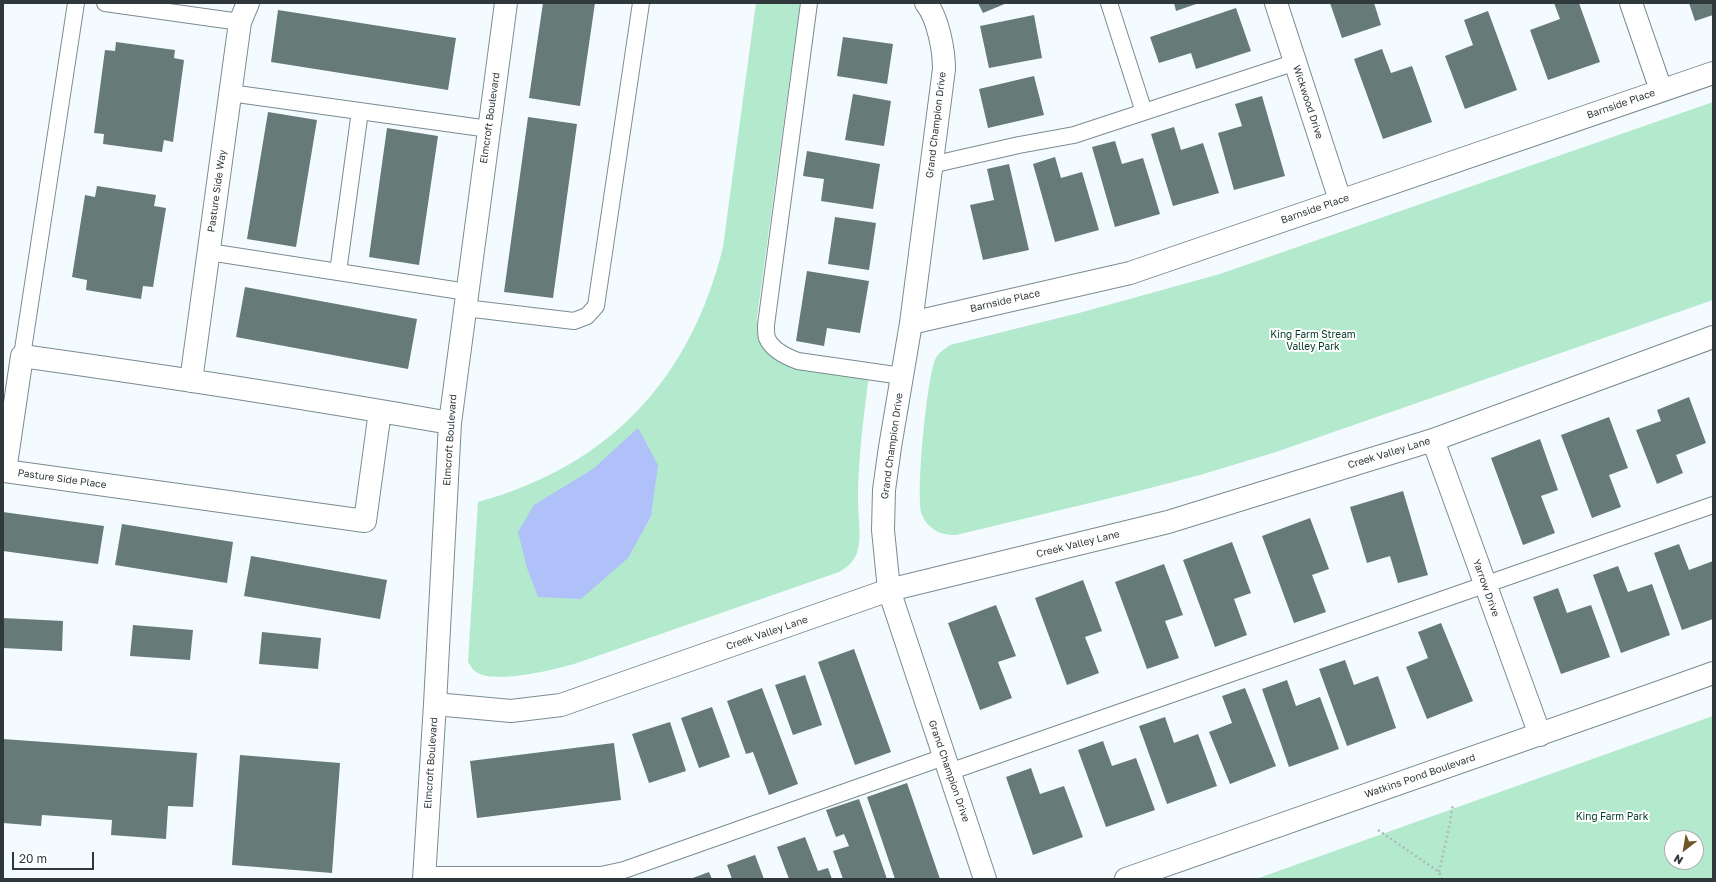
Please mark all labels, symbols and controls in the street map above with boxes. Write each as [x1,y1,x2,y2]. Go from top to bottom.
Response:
street label: Wickwood Drive [1290,64,1326,140]
street label: Grand Champion Drive [924,71,948,179]
street label: Elmcroft Boulevard [478,72,502,164]
street label: Barnside Place [1585,87,1657,121]
street label: Pasture Side Way [205,149,229,233]
street label: Barnside Place [1279,192,1351,226]
street label: Barnside Place [969,287,1041,315]
park label: King Farm Stream Valley Park [1270,329,1356,352]
street label: Grand Champion Drive [879,392,905,500]
street label: Elmcroft Boulevard [441,394,459,486]
street label: Creek Valley Lane [1346,435,1432,471]
street label: Pasture Side Place [17,467,107,491]
street label: Creek Valley Lane [1035,528,1121,560]
street label: Yarrow Drive [1470,558,1502,618]
street label: Creek Valley Lane [725,613,809,653]
street label: Elmcroft Boulevard [422,717,440,809]
street label: Grand Champion Drive [926,718,972,824]
street label: Watkins Pond Boulevard [1363,751,1477,801]
park label: King Farm Park [1576,811,1648,823]
north arrow [1664,830,1704,870]
scale bar [14,844,96,870]
text: 20 m [19,851,47,866]
text: N [1671,852,1685,868]

